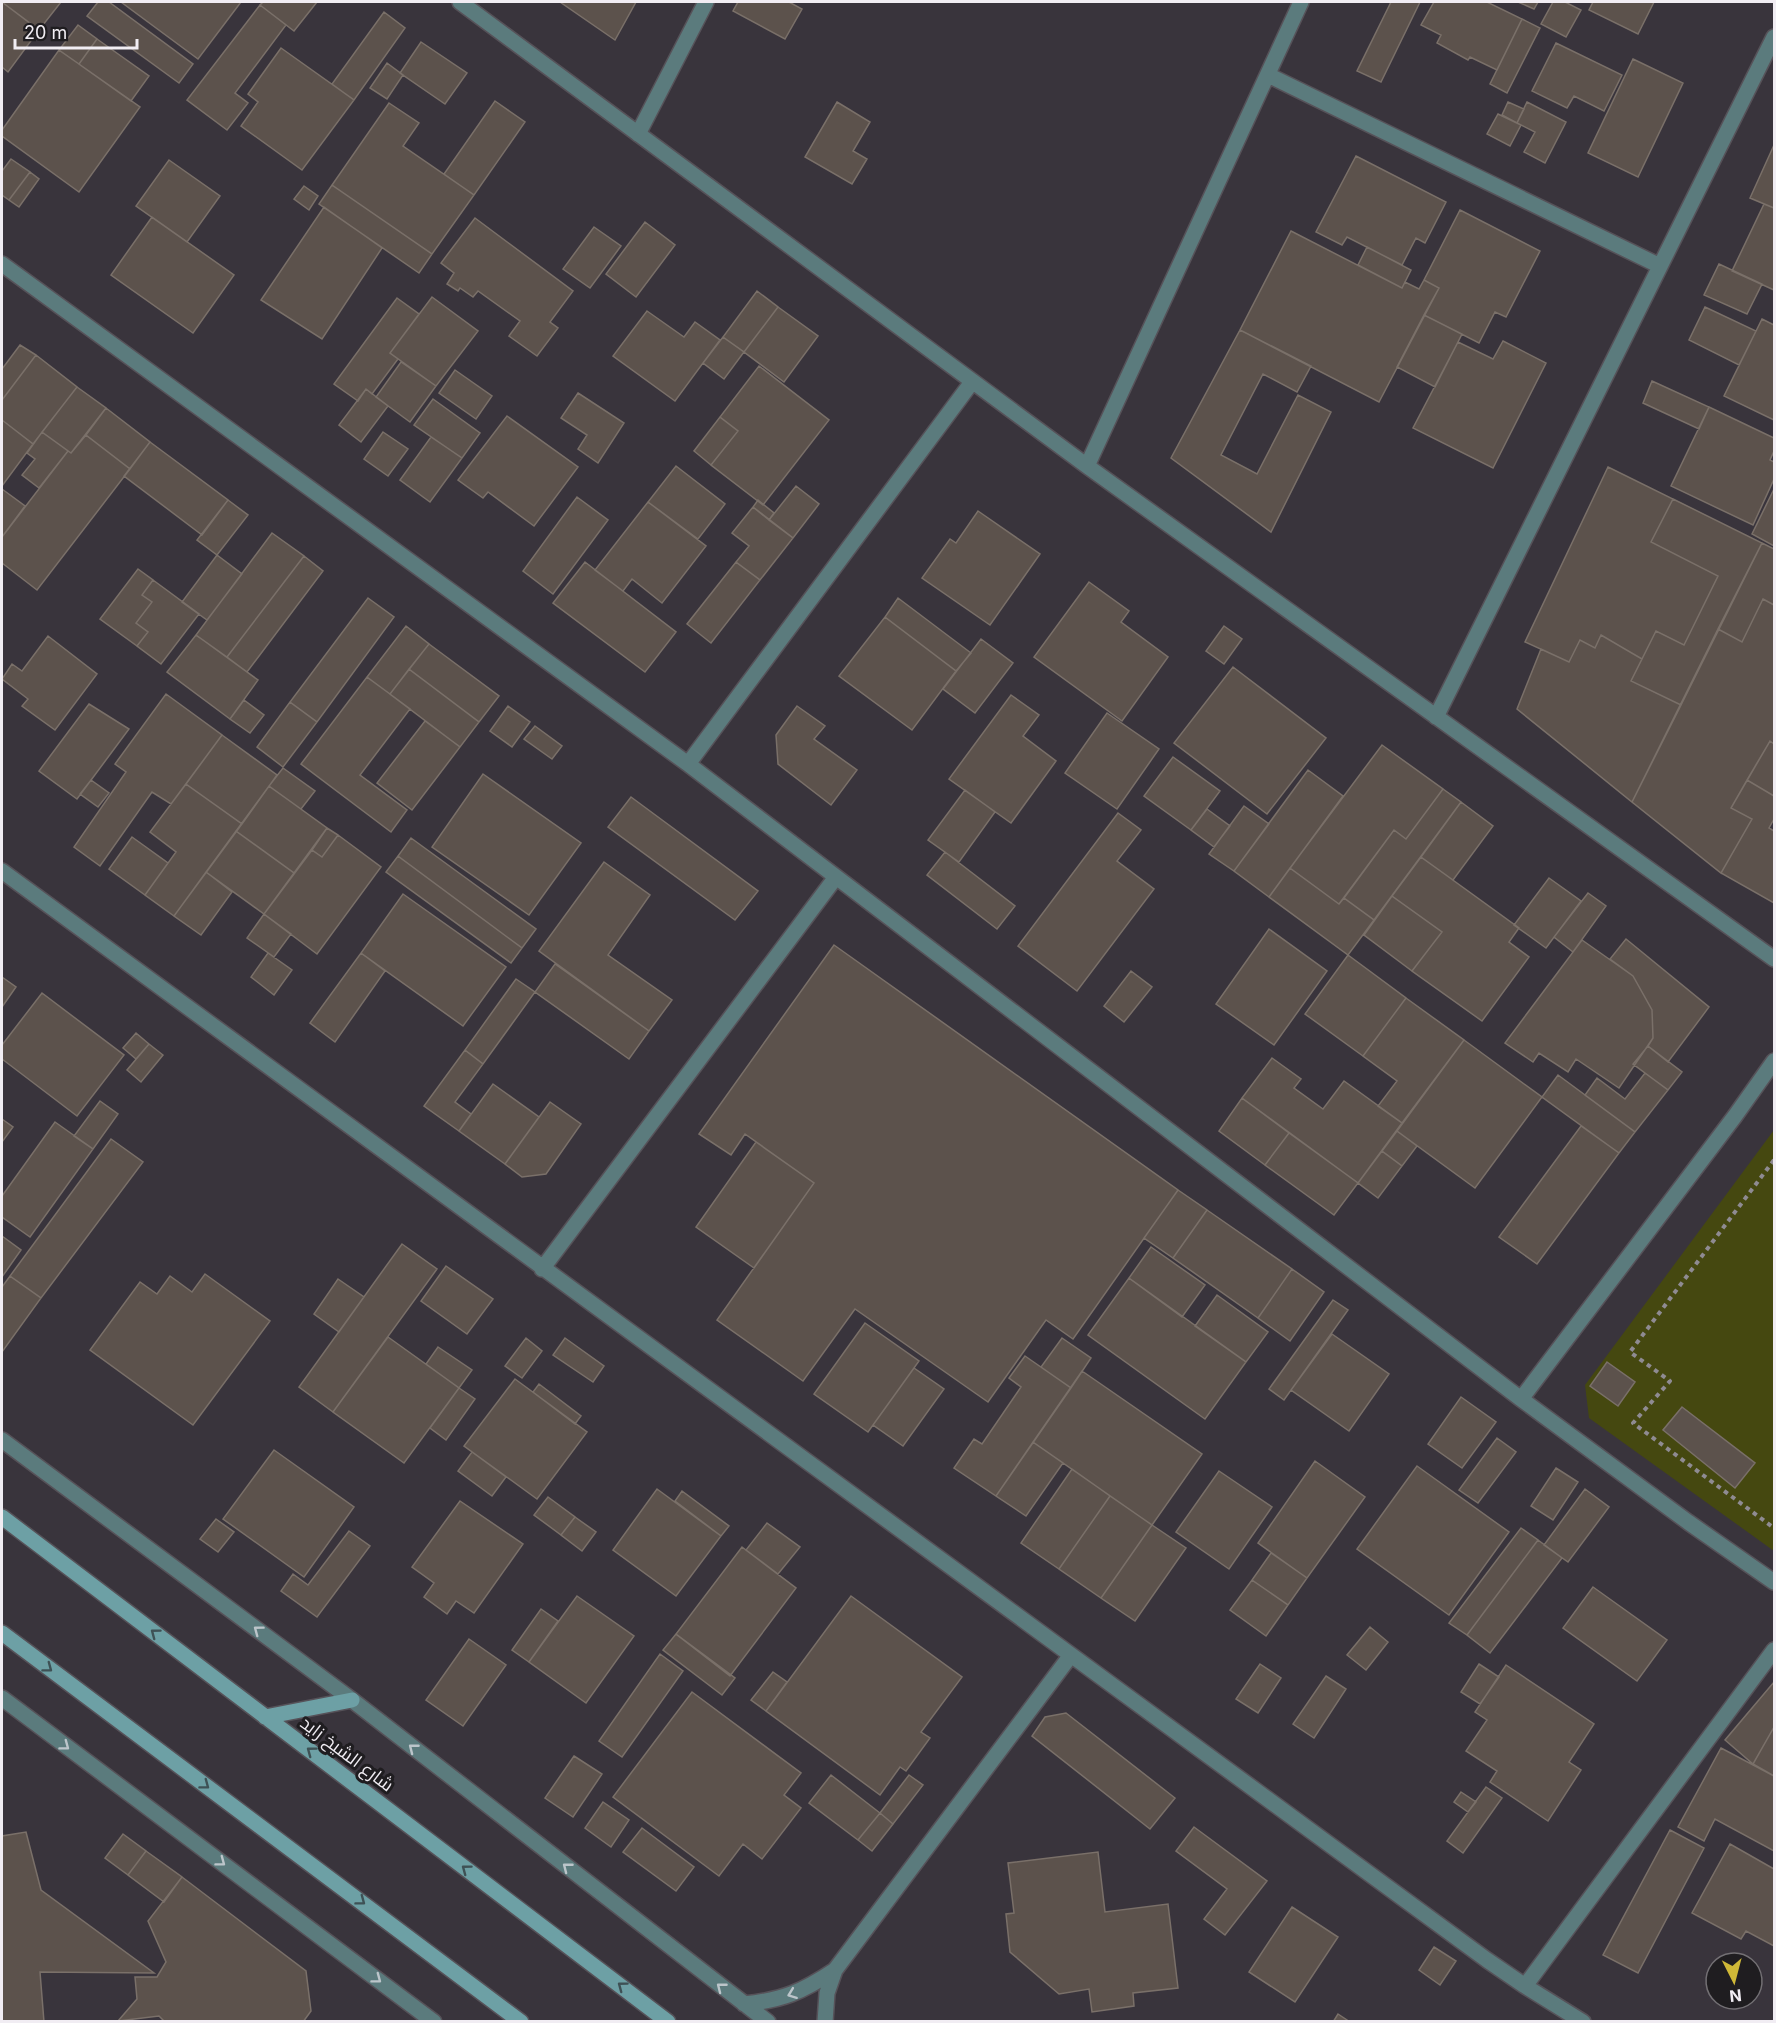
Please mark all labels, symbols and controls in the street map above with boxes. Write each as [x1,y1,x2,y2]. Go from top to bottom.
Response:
scale bar [15,12,136,50]
text: 20 m [24,22,67,43]
one-way arrow [254,1626,265,1637]
one-way arrow [151,1630,162,1641]
one-way arrow [42,1661,53,1672]
street label: شارع الشيخ زايد [296,1712,398,1797]
one-way arrow [59,1738,70,1749]
one-way arrow [409,1744,420,1755]
one-way arrow [306,1747,317,1758]
one-way arrow [198,1777,209,1788]
one-way arrow [215,1855,226,1866]
one-way arrow [563,1864,574,1875]
one-way arrow [462,1865,473,1876]
one-way arrow [354,1894,365,1905]
north arrow [1704,1951,1764,2011]
one-way arrow [371,1972,382,1983]
one-way arrow [617,1983,628,1994]
one-way arrow [717,1983,728,1994]
text: N [1728,1985,1743,2007]
one-way arrow [787,1987,798,1999]

